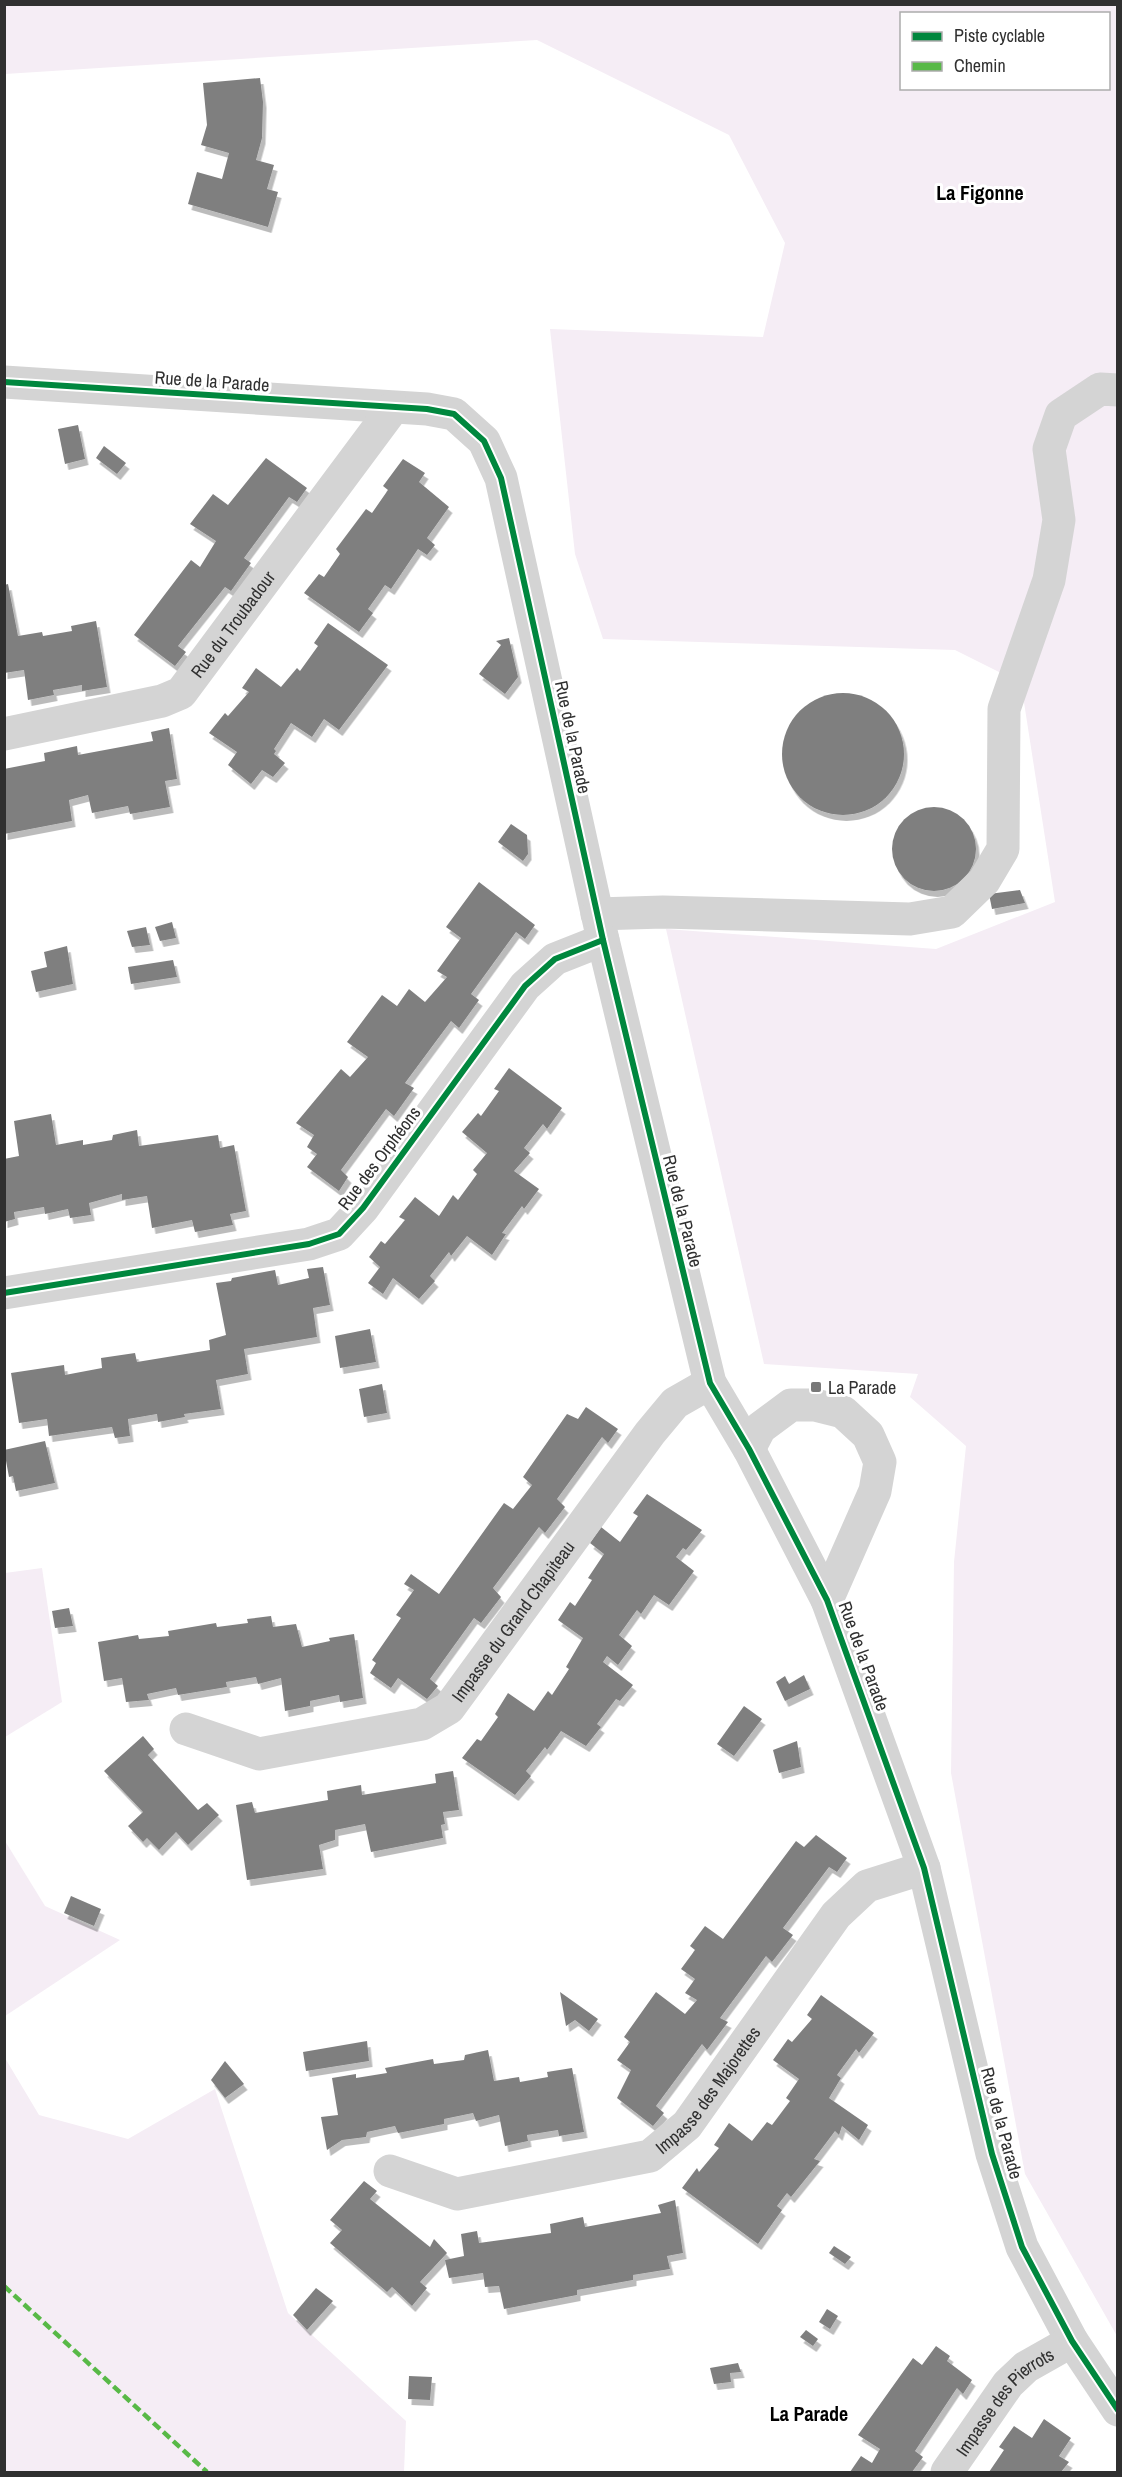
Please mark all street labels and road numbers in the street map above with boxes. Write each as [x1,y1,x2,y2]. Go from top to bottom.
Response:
street label: Rue de la Parade [154,365,270,397]
street label: Rue du Troubadour [184,565,280,683]
street label: Rue de la Parade [549,678,597,796]
street label: Rue des Orphéons [332,1101,426,1215]
street label: Rue de la Parade [657,1152,709,1270]
street label: Impasse du Grand Chapiteau [445,1535,580,1707]
street label: Rue de la Parade [833,1598,895,1714]
street label: Impasse des Majorettes [650,2021,766,2159]
street label: Rue de la Parade [975,2064,1029,2182]
street label: Impasse des Pierrots [949,2341,1058,2461]

